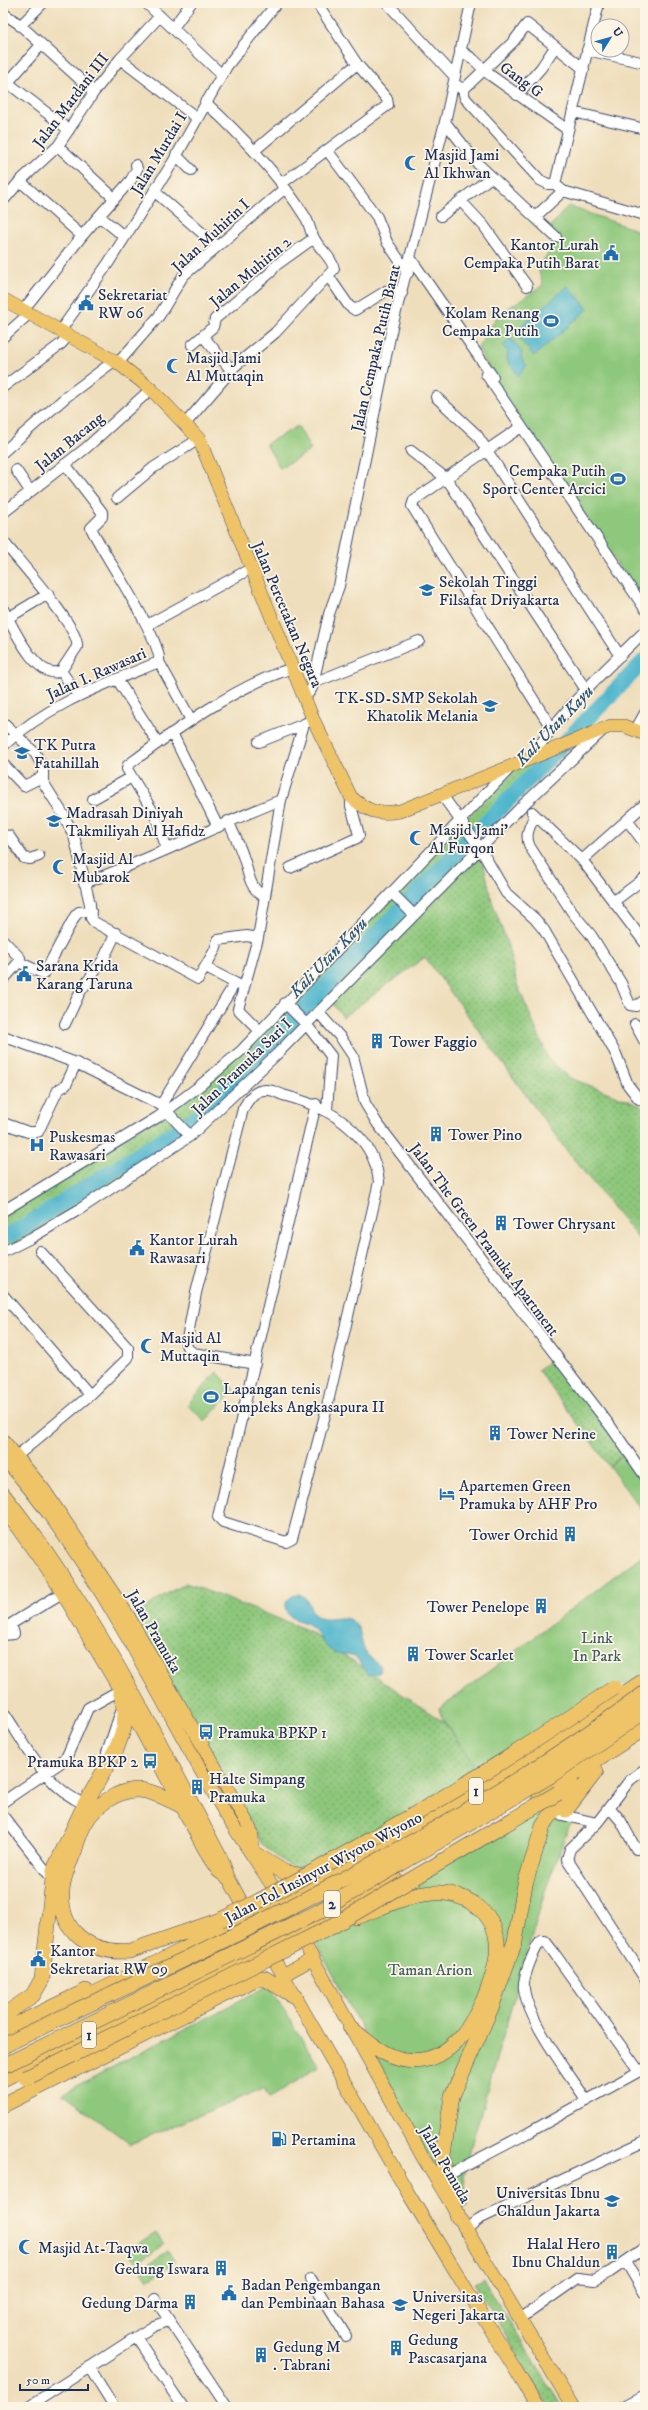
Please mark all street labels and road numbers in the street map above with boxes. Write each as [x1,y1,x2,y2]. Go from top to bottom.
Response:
street label: Jalan Mardani III [27,49,113,154]
street label: Gang G [496,57,547,102]
street label: Jalan Murdai I [125,108,192,200]
street label: Jalan Muhirin I [166,194,254,278]
street label: Jalan Muhirin 2 [204,232,296,313]
street label: Jalan Cempaka Putih Barat [347,262,405,436]
street label: Jalan Bacang [30,408,108,477]
street label: Jalan Percetakan Negara [247,537,327,691]
street label: Jalan I. Rawasari [42,643,149,706]
street label: Jalan Pramuka Sari I [186,1014,296,1121]
street label: Jalan The Green Pramuka Apartment [404,1137,563,1340]
street label: Jalan Pramuka [121,1585,186,1677]
road number: 1 [469,1778,483,1804]
street label: Jalan Tol Insinyur Wiyoto Wiyono [220,1807,426,1929]
road number: 2 [324,1891,340,1917]
road number: 1 [82,2022,96,2048]
street label: Jalan Pemuda [414,2120,475,2207]

